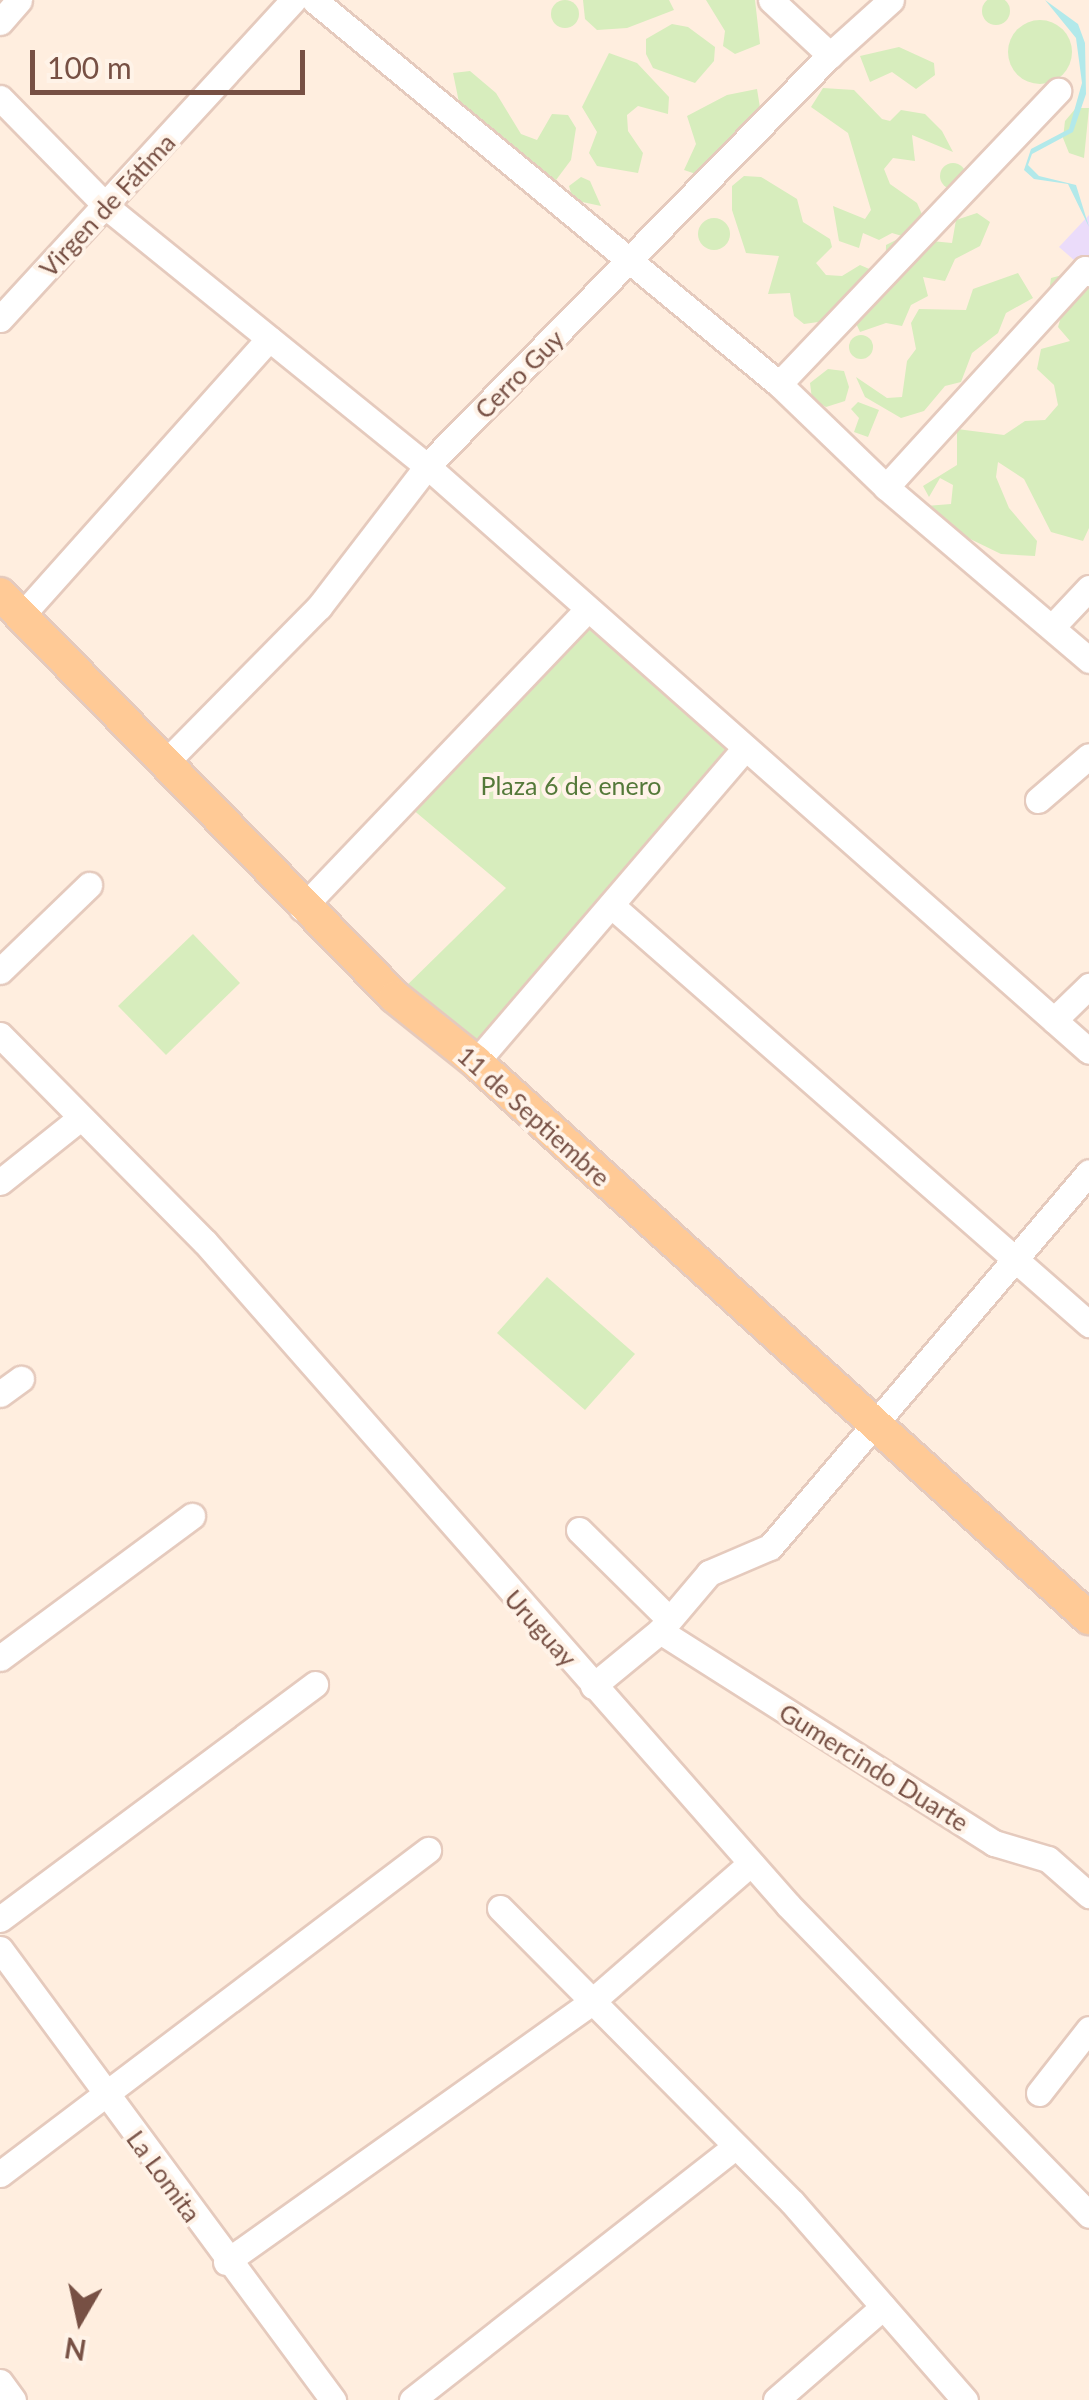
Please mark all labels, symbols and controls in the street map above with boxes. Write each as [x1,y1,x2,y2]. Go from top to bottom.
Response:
scale bar [35,30,310,92]
text: 100 m [47,49,132,85]
street label: Virgen de Fátima [33,127,181,283]
street label: Cerro Guy [469,324,569,424]
park label: Plaza 6 de enero [481,770,661,800]
street label: 11 de Septiembre [452,1040,616,1192]
street label: Uruguay [499,1583,583,1673]
street label: Gumercindo Duarte [774,1697,974,1837]
street label: La Lomita [121,2124,207,2228]
north arrow [30,2270,130,2370]
text: N [62,2331,89,2368]

